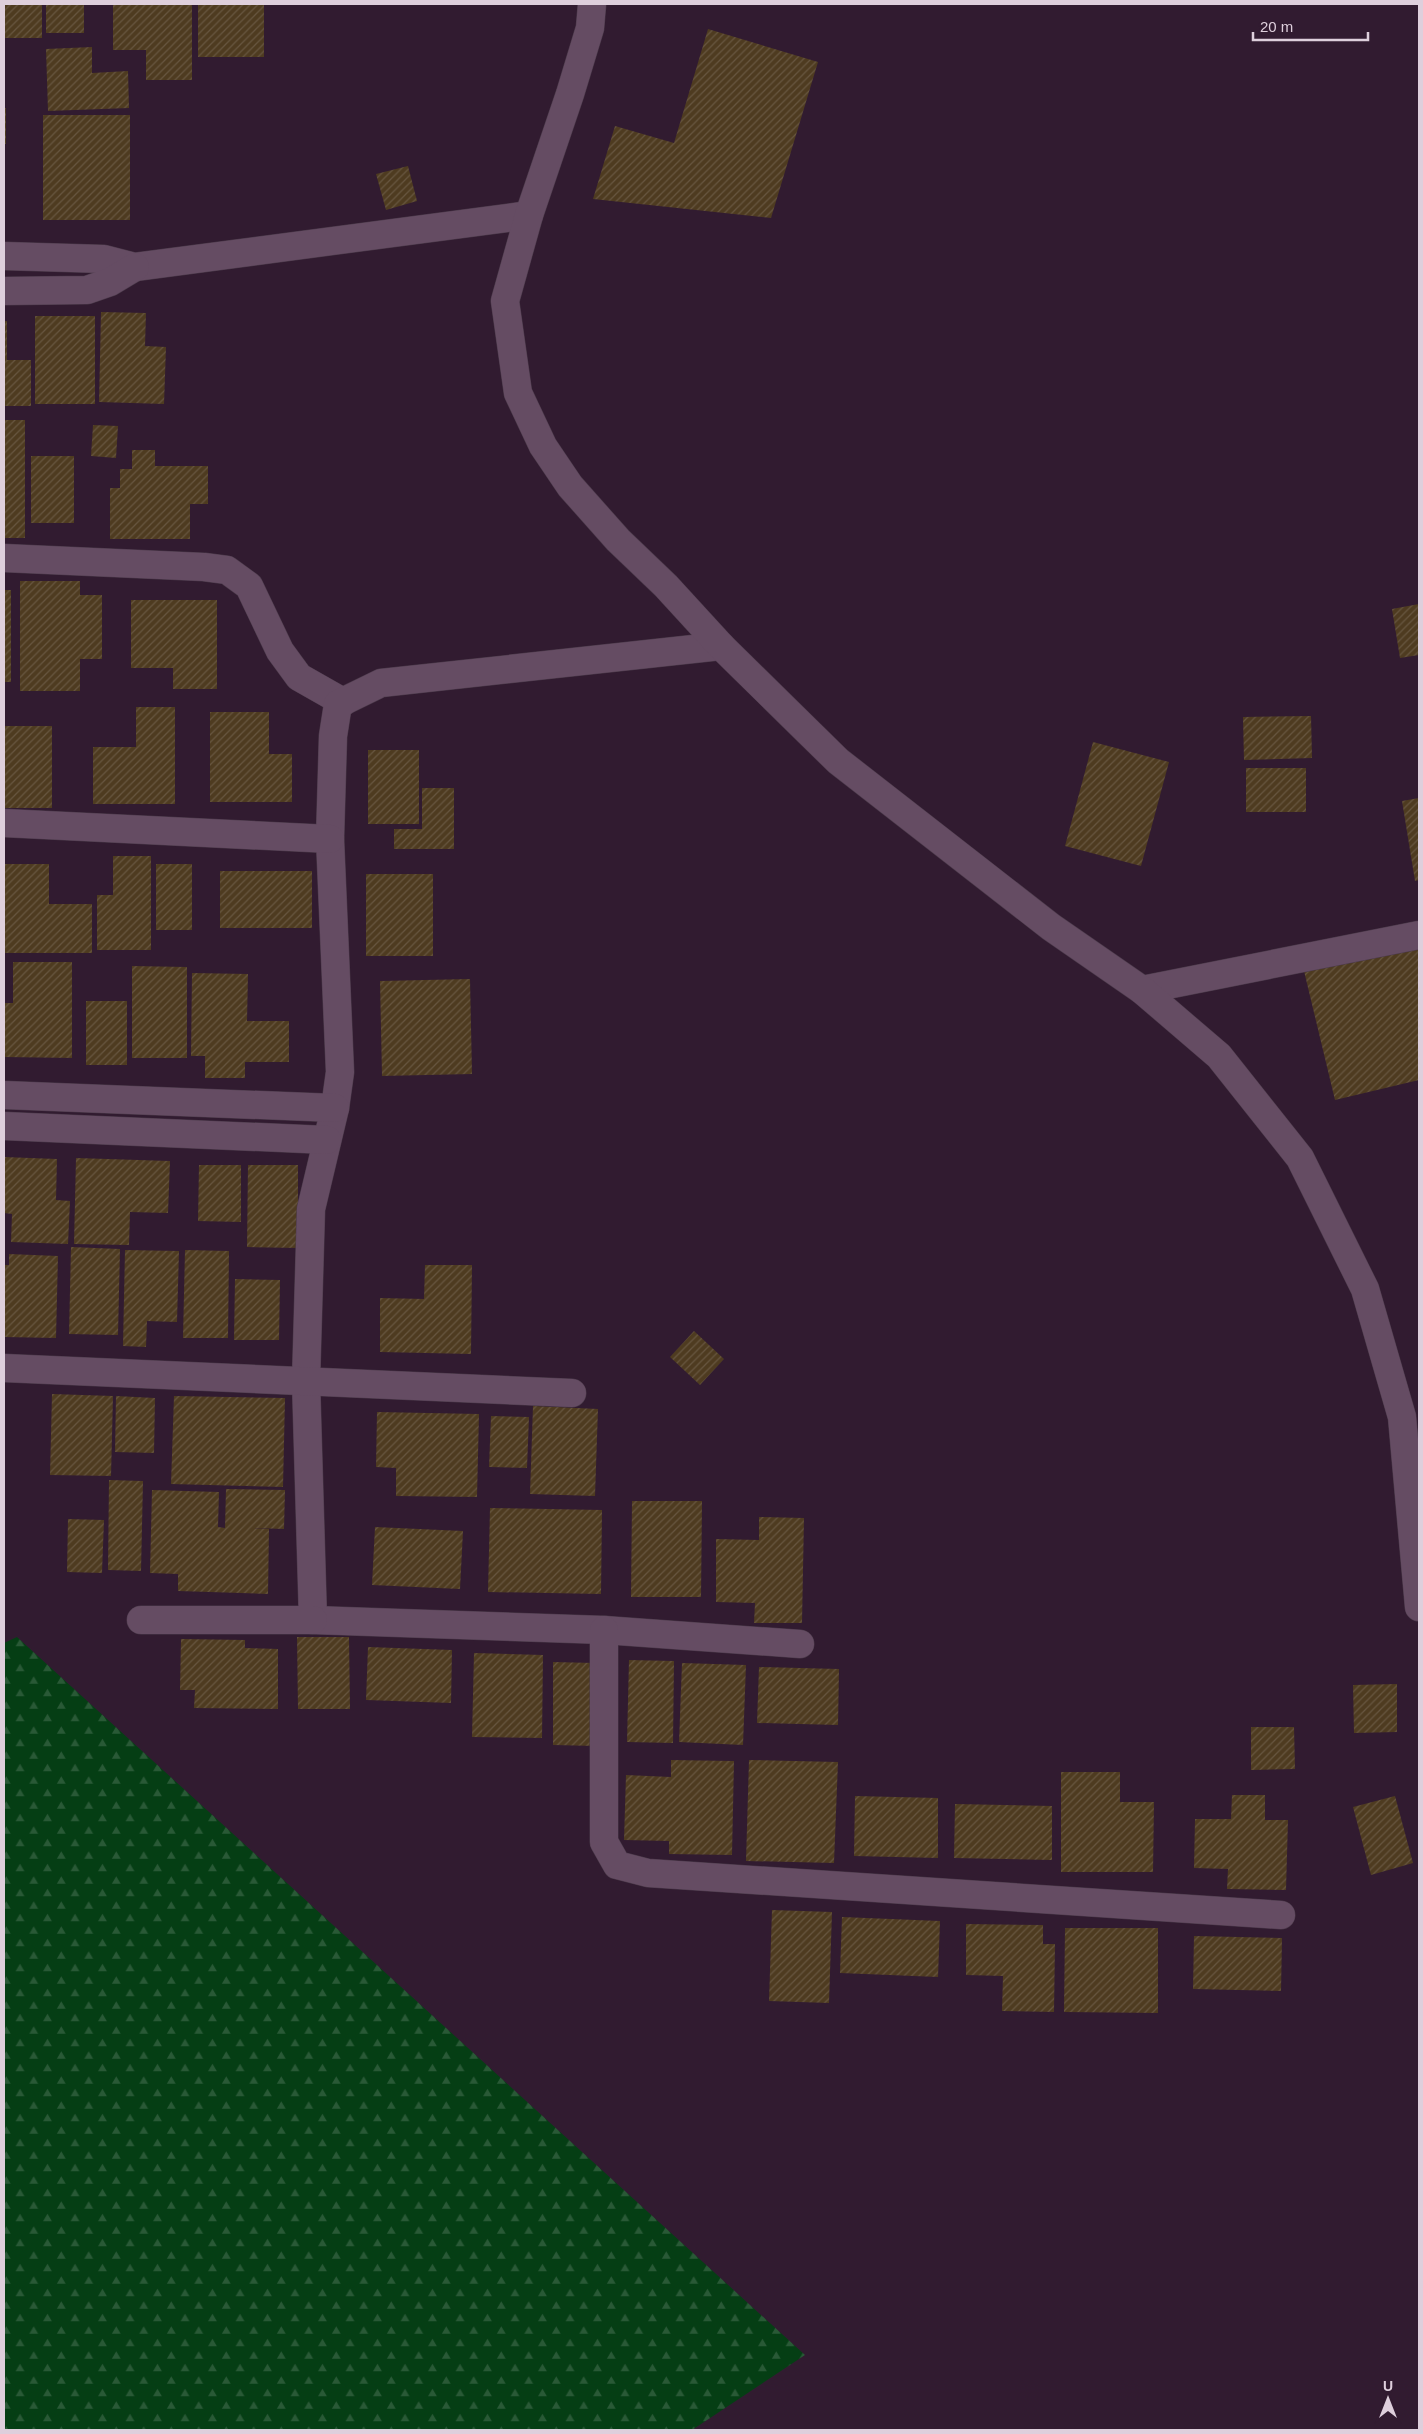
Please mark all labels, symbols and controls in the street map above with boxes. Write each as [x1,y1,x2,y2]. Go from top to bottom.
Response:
scale bar [1253,10,1368,42]
text: 20 m [1260,18,1293,35]
north arrow [1363,2374,1413,2424]
text: U [1383,2378,1393,2394]

